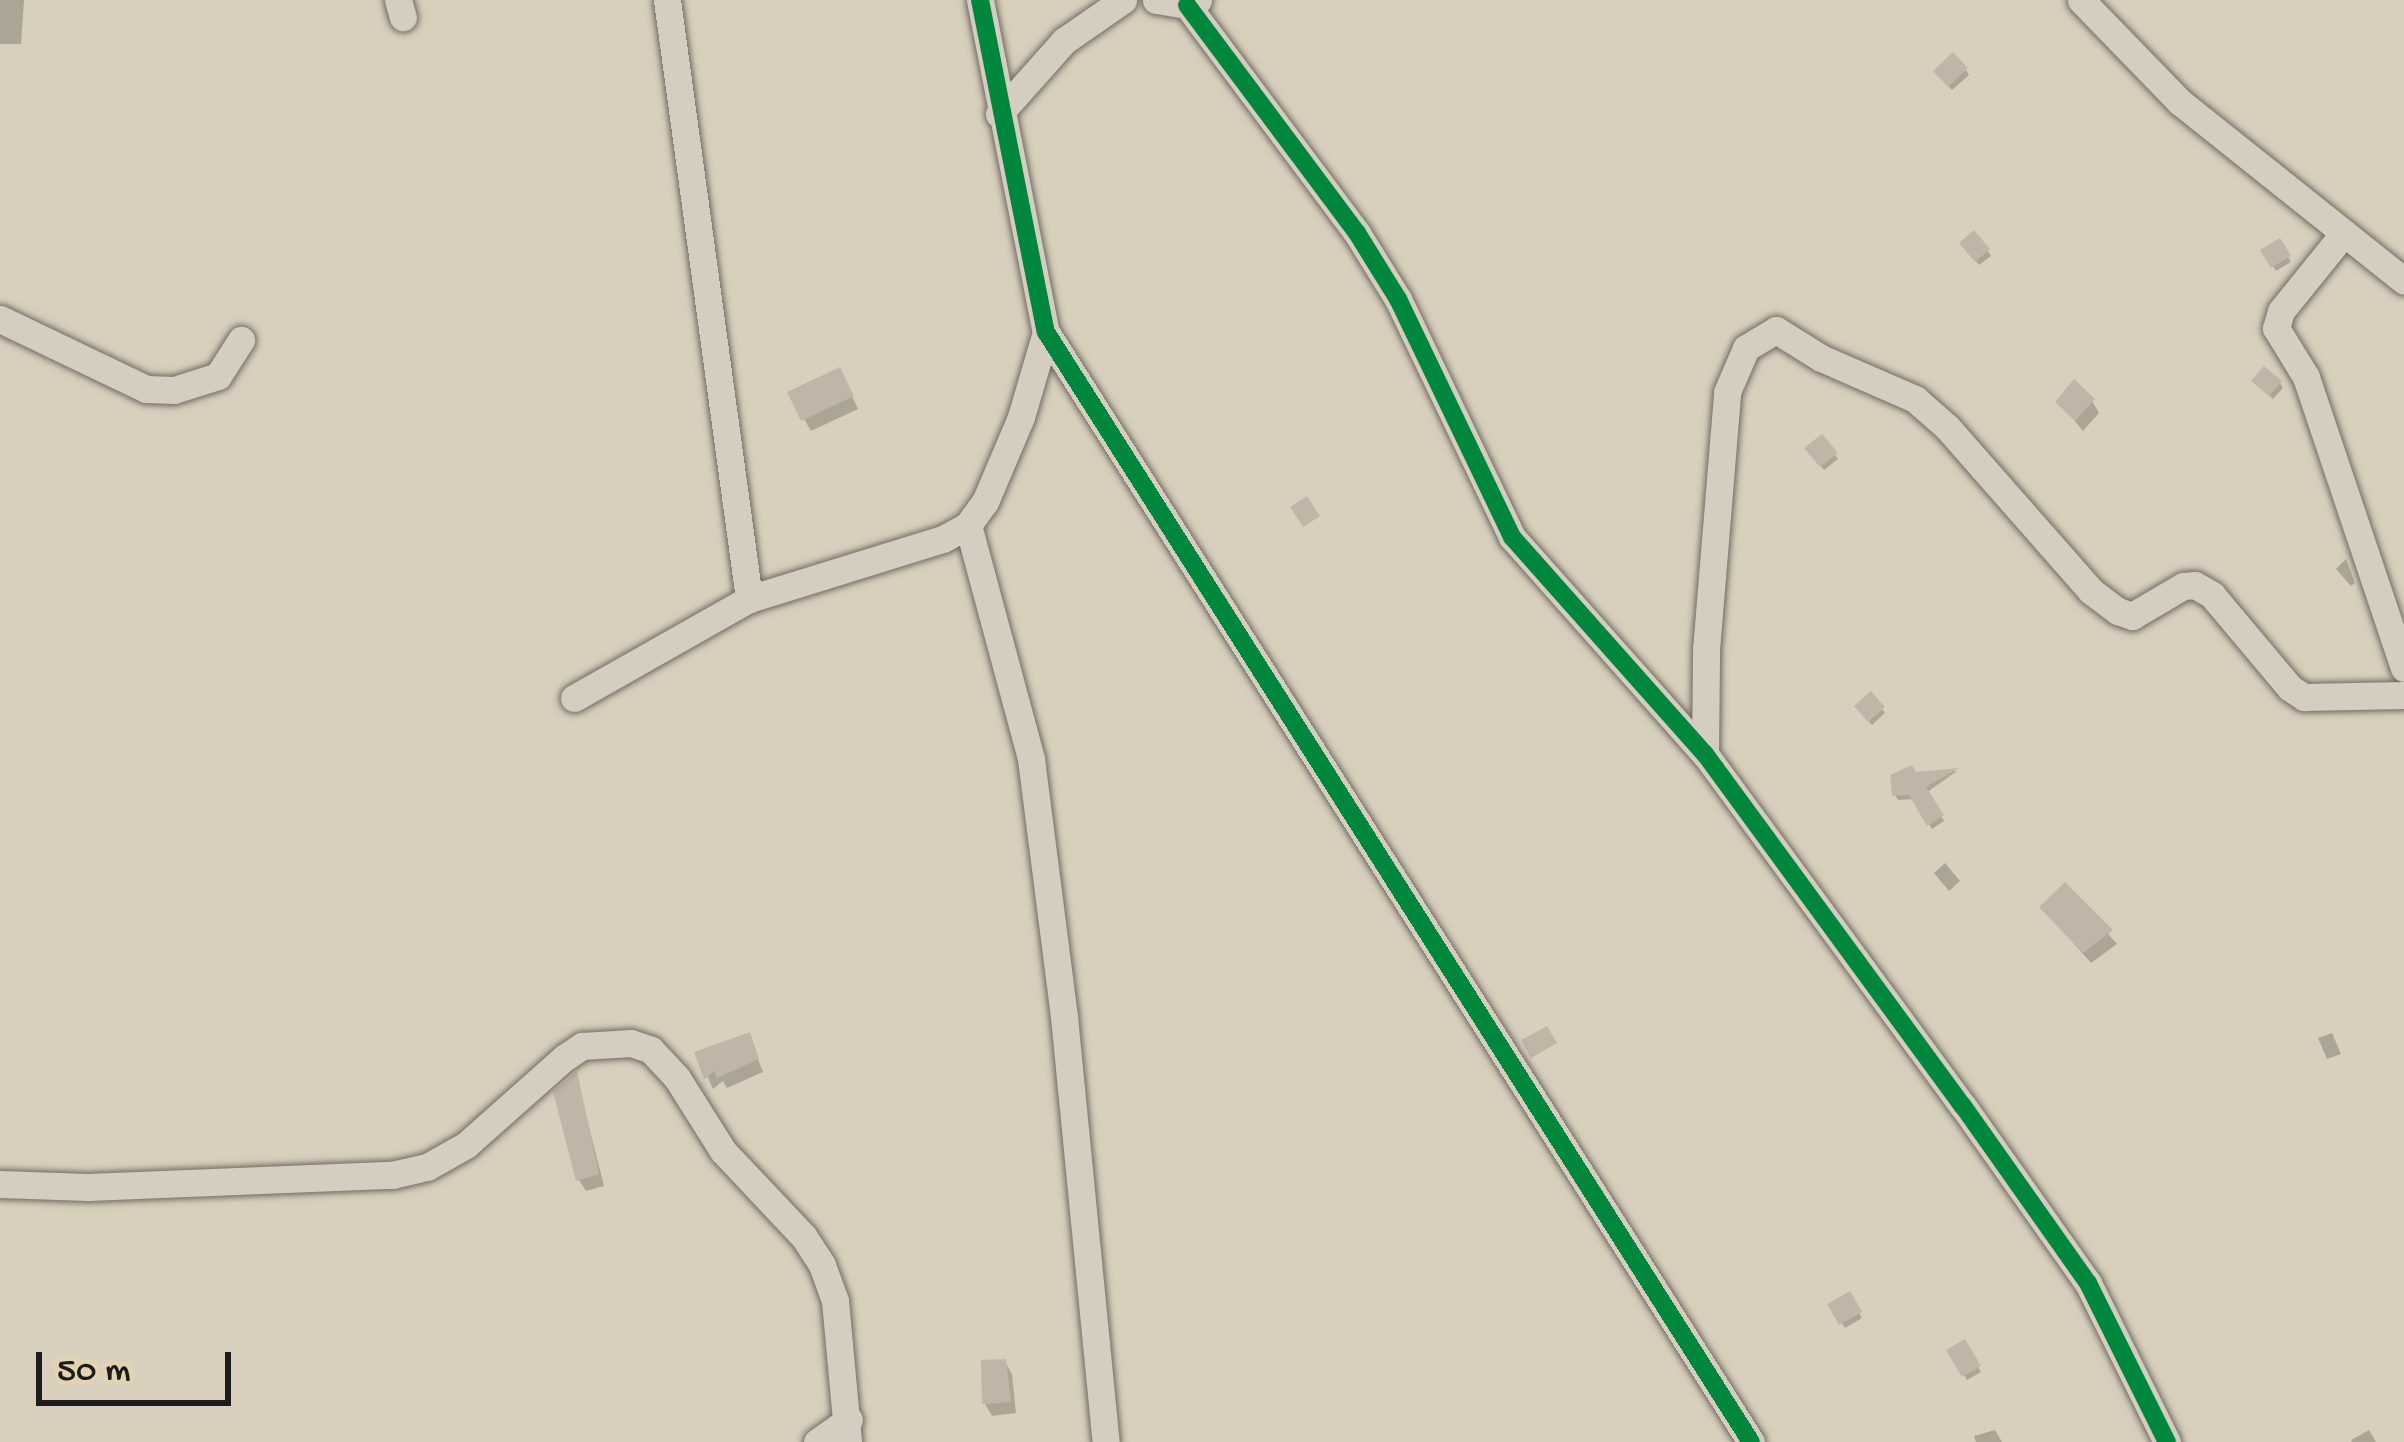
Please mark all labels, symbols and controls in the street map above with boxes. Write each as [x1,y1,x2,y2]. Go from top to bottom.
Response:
scale bar [42,1328,237,1402]
text: 50 m [57,1351,130,1394]

